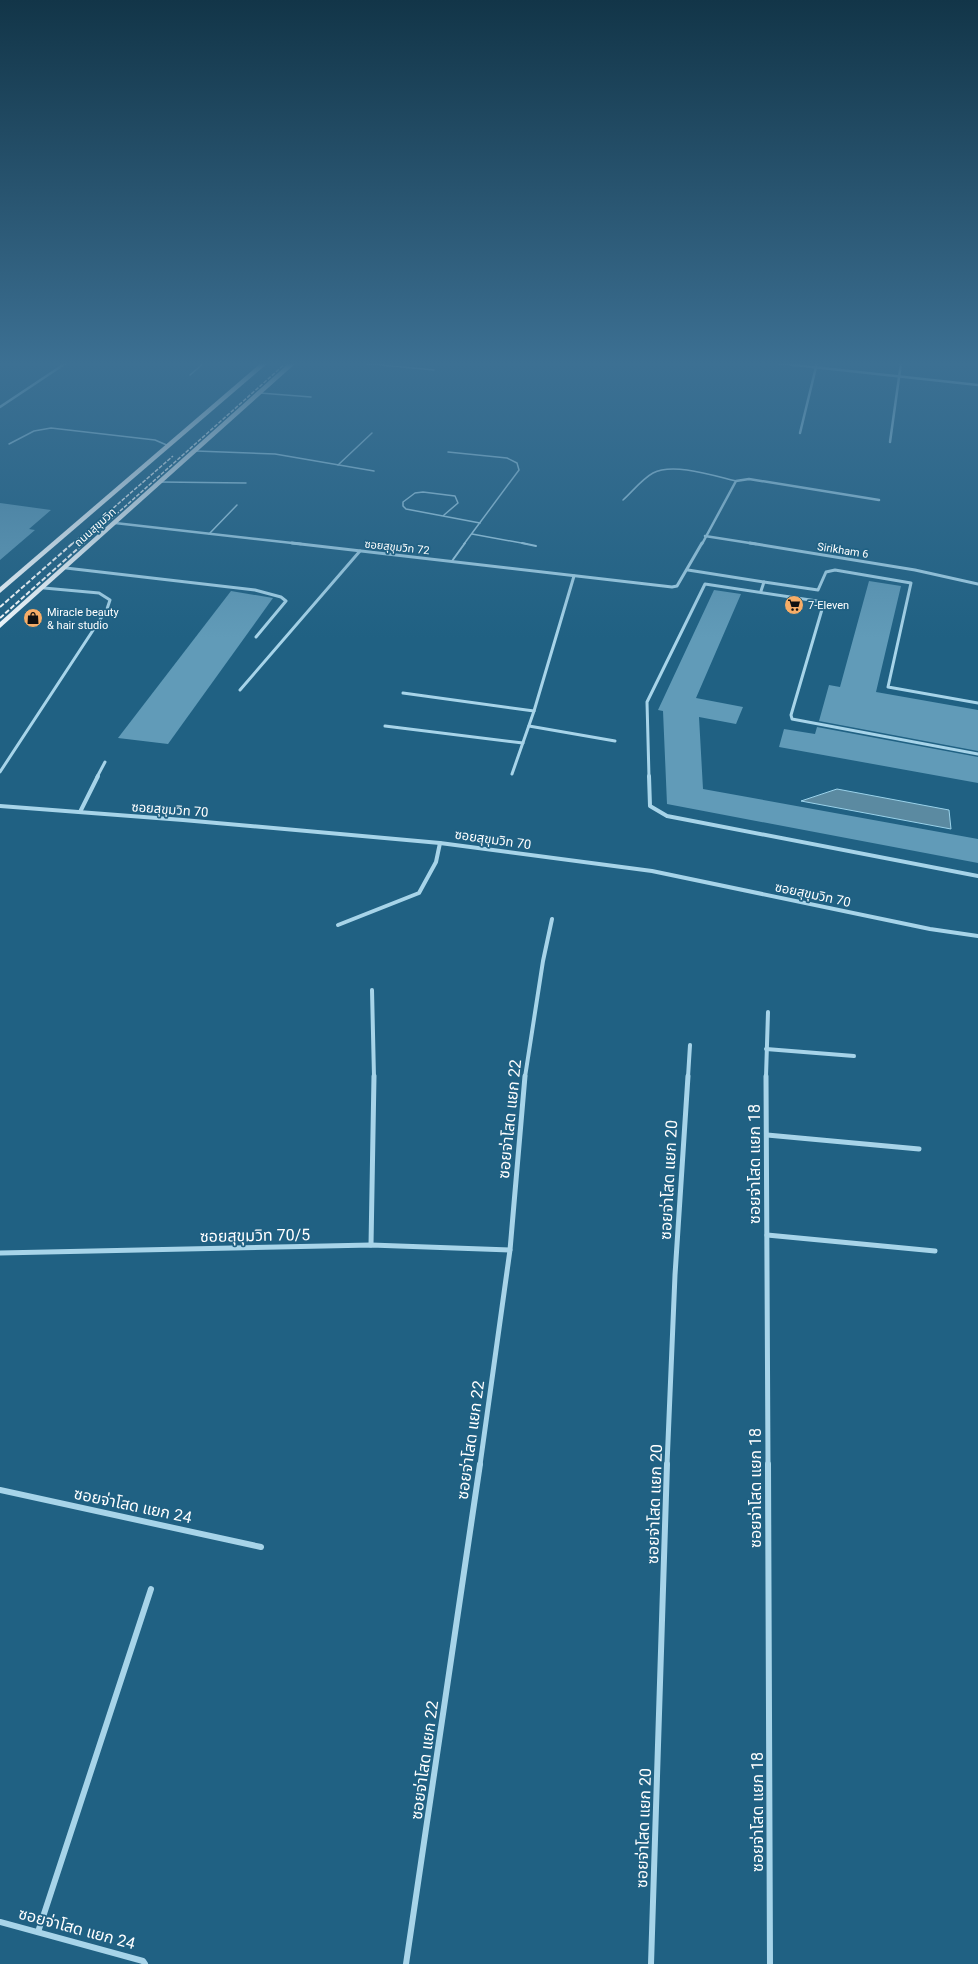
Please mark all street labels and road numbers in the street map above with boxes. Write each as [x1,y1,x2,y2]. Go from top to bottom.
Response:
street label: ถนนสุขุมวิท [72,505,119,549]
street label: ซอยสุขุมวิท 72 [364,538,430,557]
street label: Sirikham 6 [816,540,870,561]
street label: ซอยสุขุมวิท 70 [131,799,209,820]
street label: ซอยสุขุมวิท 70 [454,827,532,852]
street label: ซอยสุขุมวิท 70 [774,879,852,910]
street label: ซอยจ่าโสด แยก 22 [494,1058,525,1180]
street label: ซอยจ่าโสด แยก 18 [745,1104,764,1224]
street label: ซอยจ่าโสด แยก 20 [656,1120,681,1240]
street label: ซอยสุขุมวิท 70/5 [200,1225,310,1246]
street label: ซอยจ่าโสด แยก 22 [453,1379,488,1501]
street label: ซอยจ่าโสด แยก 18 [746,1428,765,1548]
street label: ซอยจ่าโสด แยก 20 [643,1444,666,1564]
street label: ซอยจ่าโสด แยก 24 [72,1484,194,1527]
street label: ซอยจ่าโสด แยก 22 [407,1699,442,1821]
street label: ซอยจ่าโสด แยก 18 [748,1752,767,1872]
street label: ซอยจ่าโสด แยก 20 [632,1768,655,1888]
street label: ซอยจ่าโสด แยก 24 [16,1904,137,1953]

